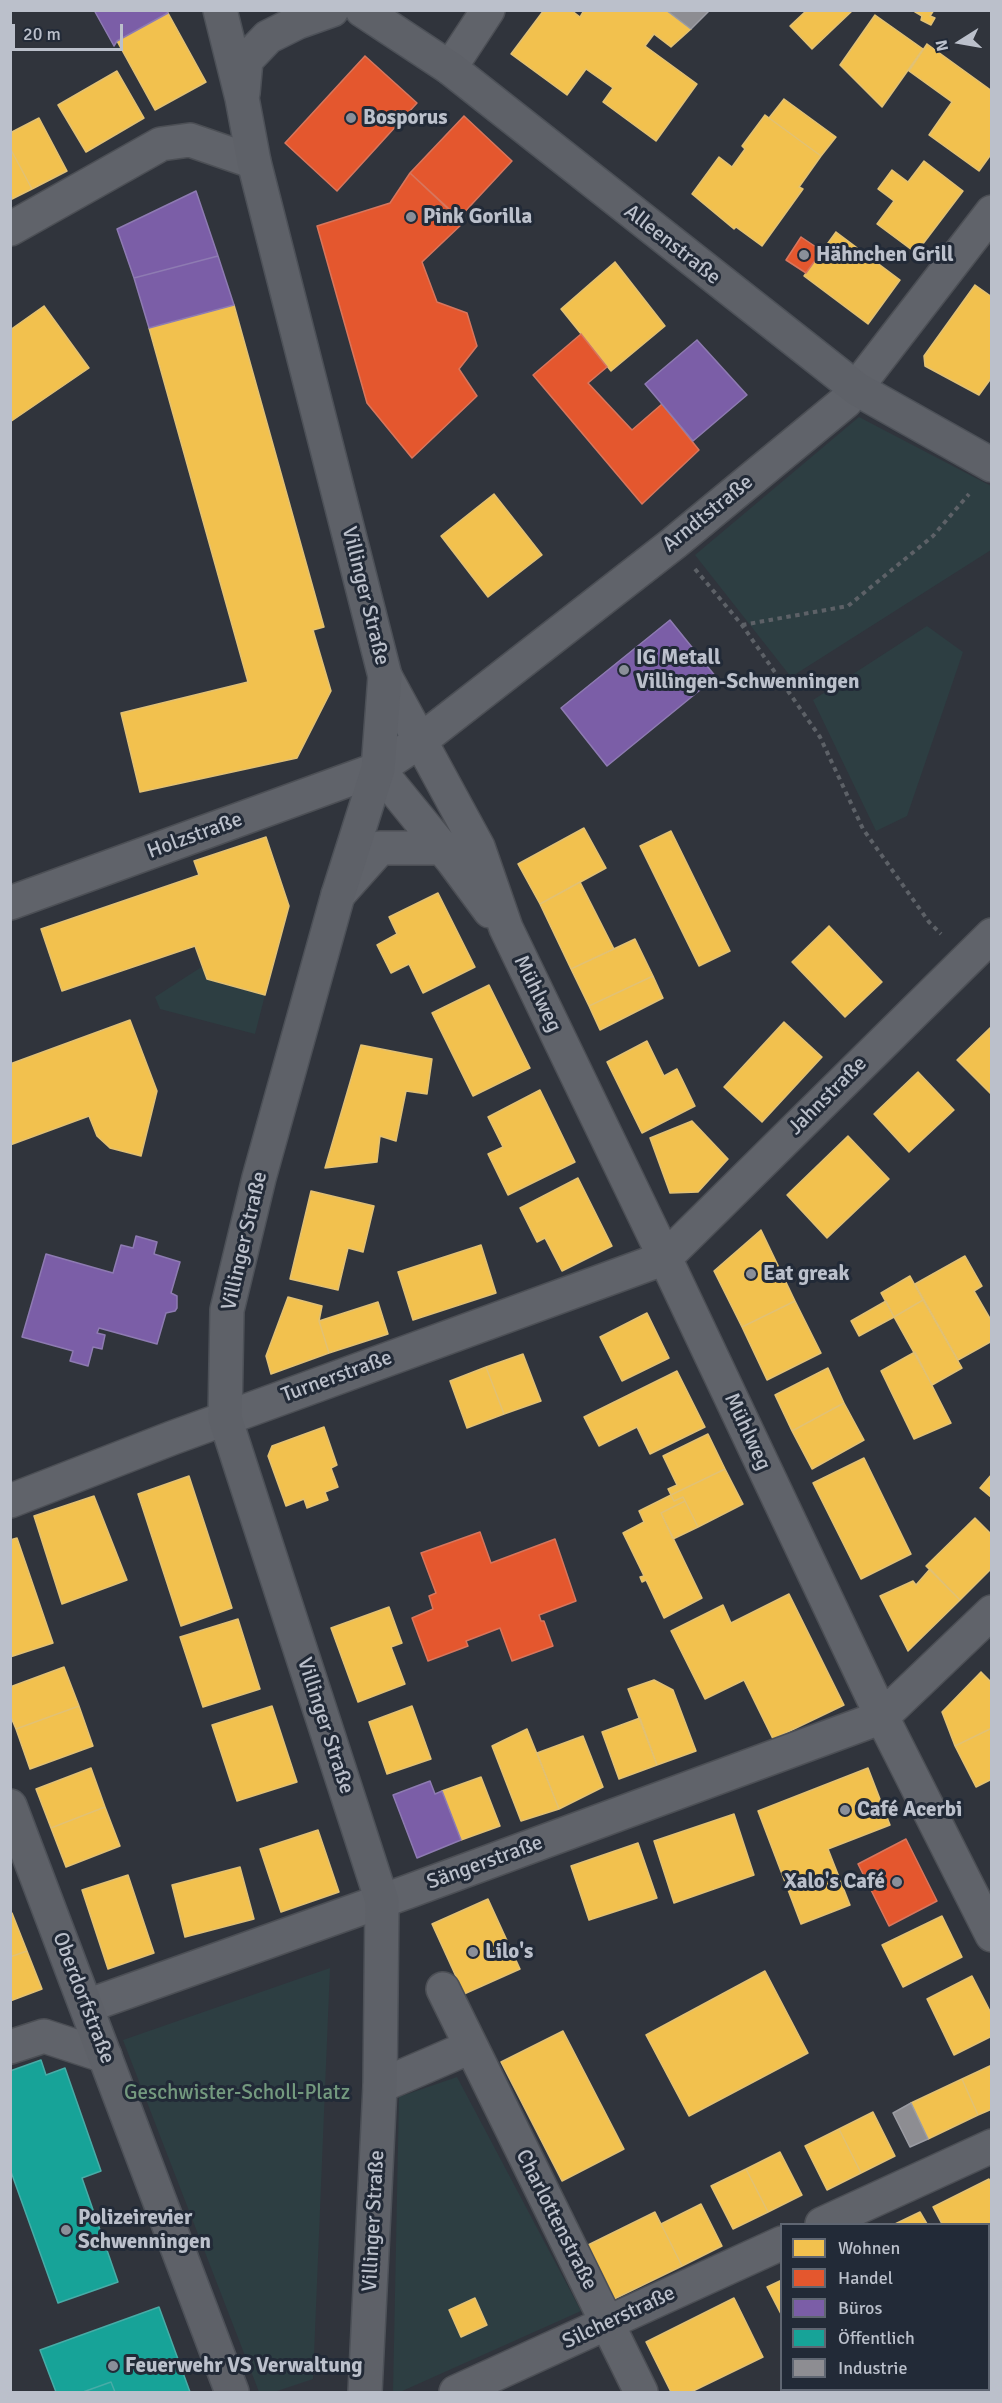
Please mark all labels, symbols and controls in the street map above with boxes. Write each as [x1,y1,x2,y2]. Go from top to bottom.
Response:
scale bar [15,12,126,50]
north arrow [930,12,990,72]
text: 20 m [23,23,61,45]
text: N [931,38,953,53]
place label: Bosporus [363,105,448,131]
marker: Bosporus [344,111,358,125]
street label: Alleenstraße [619,200,725,290]
place label: Pink Gorilla [423,204,532,230]
marker: Pink Gorilla [404,210,418,224]
place label: Hähnchen Grill [816,242,954,268]
marker: Hähnchen Grill [797,248,811,262]
street label: Arndtstraße [658,470,758,558]
street label: Villinger Straße [336,524,394,668]
place label: IG Metall Villingen-Schwenningen [636,645,859,695]
marker: IG Metall Villingen-Schwenningen [617,663,631,677]
street label: Holzstraße [144,807,246,865]
street label: Mühlweg [508,951,566,1037]
street label: Jahnstraße [783,1051,873,1141]
street label: Villinger Straße [217,1169,273,1313]
place label: Eat greak [763,1261,849,1287]
marker: Eat greak [744,1267,758,1281]
street label: Turnerstraße [278,1345,396,1409]
street label: Mühlweg [718,1389,776,1475]
street label: Villinger Straße [291,1655,359,1797]
place label: Café Acerbi [857,1797,962,1823]
marker: Café Acerbi [838,1803,852,1817]
street label: Sängerstraße [424,1830,546,1896]
place label: Xalo's Café [784,1869,885,1895]
marker: Xalo's Café [890,1875,904,1889]
street label: Oberdorfstraße [46,1929,120,2067]
place label: Lilo's [485,1939,533,1965]
marker: Lilo's [466,1945,480,1959]
park label: Geschwister-Scholl-Platz [124,2080,350,2106]
street label: Charlottenstraße [510,2146,602,2294]
street label: Villinger Straße [358,2150,390,2292]
place label: Polizeirevier Schwenningen [78,2205,211,2255]
marker: Polizeirevier Schwenningen [59,2223,73,2237]
legend [780,2223,990,2391]
text: Wohnen [838,2237,900,2259]
text: Handel [838,2267,893,2289]
street label: Silcherstraße [559,2281,679,2355]
text: Büros [838,2297,882,2319]
text: Öffentlich [838,2327,915,2349]
place label: Feuerwehr VS Verwaltung [125,2353,362,2379]
text: Industrie [838,2357,908,2379]
marker: Feuerwehr VS Verwaltung [106,2359,120,2373]

